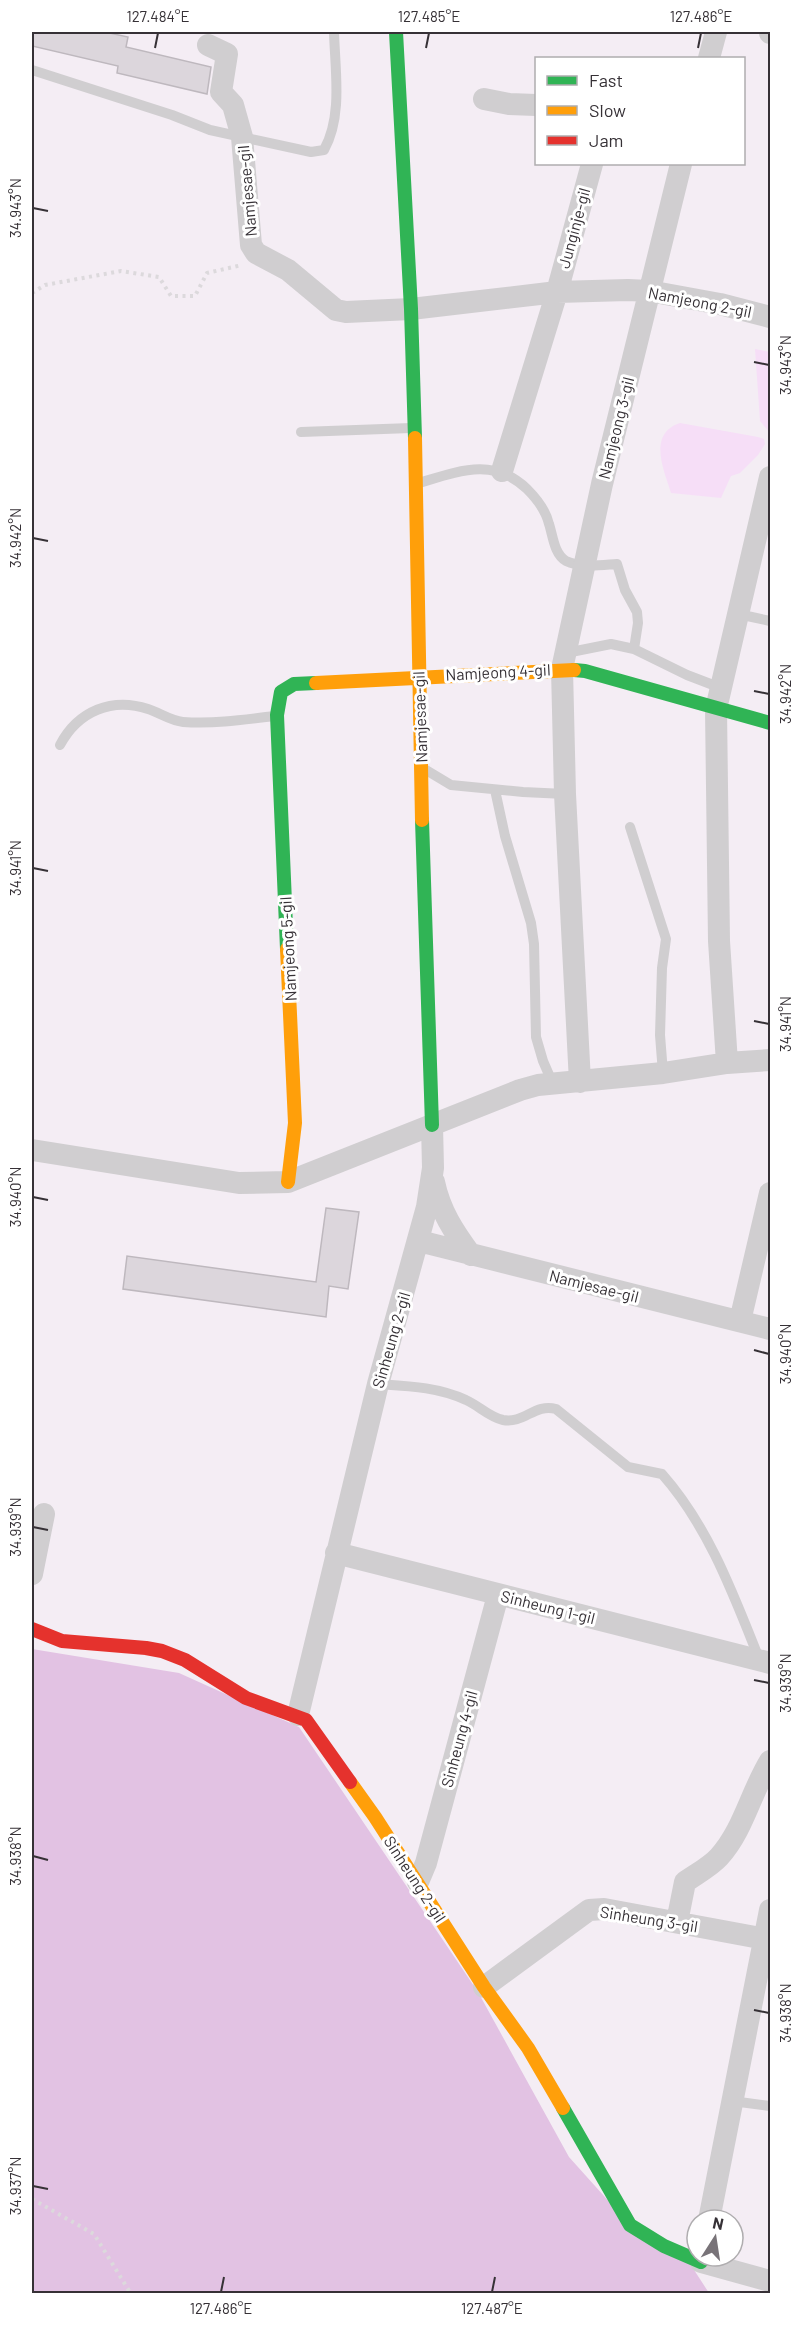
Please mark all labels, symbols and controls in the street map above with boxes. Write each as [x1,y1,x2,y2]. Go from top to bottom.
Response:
text: 127.484°E [126,7,190,25]
text: 127.485°E [398,7,460,25]
text: 127.486°E [670,7,732,25]
legend [535,57,745,165]
text: Fast [589,69,623,91]
text: Slow [589,99,626,121]
text: Jam [589,129,623,151]
street label: Namjesae-gil [233,145,260,237]
text: 34.943°N [6,178,24,238]
street label: Junginje-gil [554,185,593,270]
street label: Namjeong 2-gil [647,282,753,321]
text: 34.943°N [776,335,794,395]
street label: Namjeong 3-gil [594,375,637,481]
text: 34.942°N [6,508,24,568]
street label: Namjeong 4-gil [445,659,551,684]
text: 34.942°N [776,664,794,724]
street label: Namjesae-gil [408,671,431,763]
text: 34.941°N [6,840,24,896]
street label: Namjeong 5-gil [275,896,300,1002]
text: 34.941°N [776,996,794,1052]
text: 34.940°N [6,1167,24,1227]
street label: Namjesae-gil [547,1265,641,1306]
street label: Sinheung 2-gil [368,1290,413,1390]
text: 34.940°N [776,1324,794,1384]
text: 34.939°N [6,1497,24,1557]
street label: Sinheung 1-gil [499,1586,597,1627]
text: 34.939°N [776,1653,794,1713]
street label: Sinheung 4-gil [436,1688,481,1789]
text: 34.938°N [6,1826,24,1886]
street label: Sinheung 2-gil [380,1832,450,1926]
street label: Sinheung 3-gil [599,1901,699,1936]
text: 34.938°N [776,1983,794,2043]
text: 34.937°N [6,2157,24,2215]
north arrow [685,2208,745,2268]
text: N [711,2212,725,2233]
text: 127.486°E [190,2299,252,2317]
text: 127.487°E [461,2299,523,2317]

